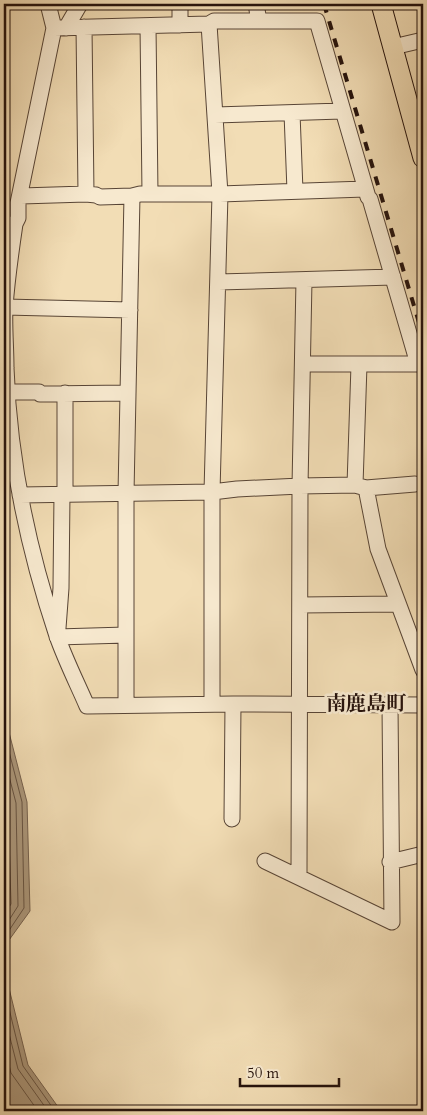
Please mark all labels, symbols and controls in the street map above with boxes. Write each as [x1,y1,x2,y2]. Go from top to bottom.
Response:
district label: 南鹿島町 [326,690,407,717]
scale bar [240,1055,338,1087]
text: 50 m [247,1063,279,1083]

